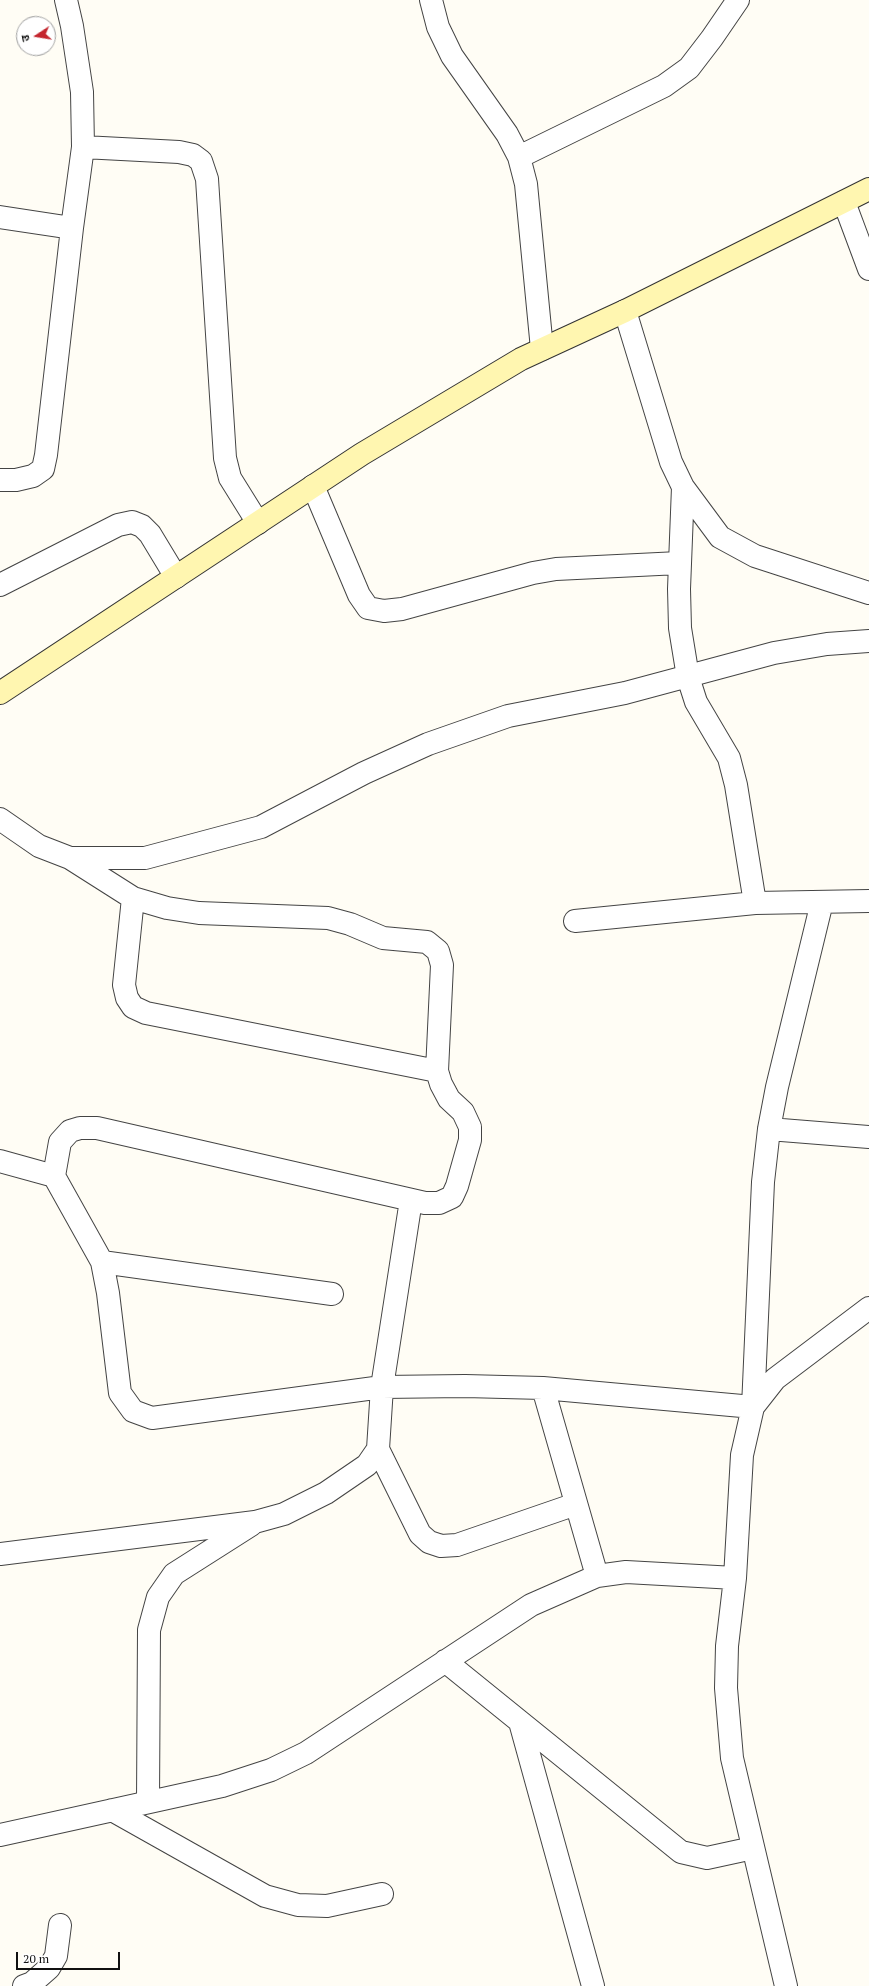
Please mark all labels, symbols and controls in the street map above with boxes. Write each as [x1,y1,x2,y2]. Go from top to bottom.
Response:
north arrow [16,16,56,56]
text: उ [18,34,33,43]
scale bar [18,1944,122,1970]
text: 20 m [23,1951,49,1966]

